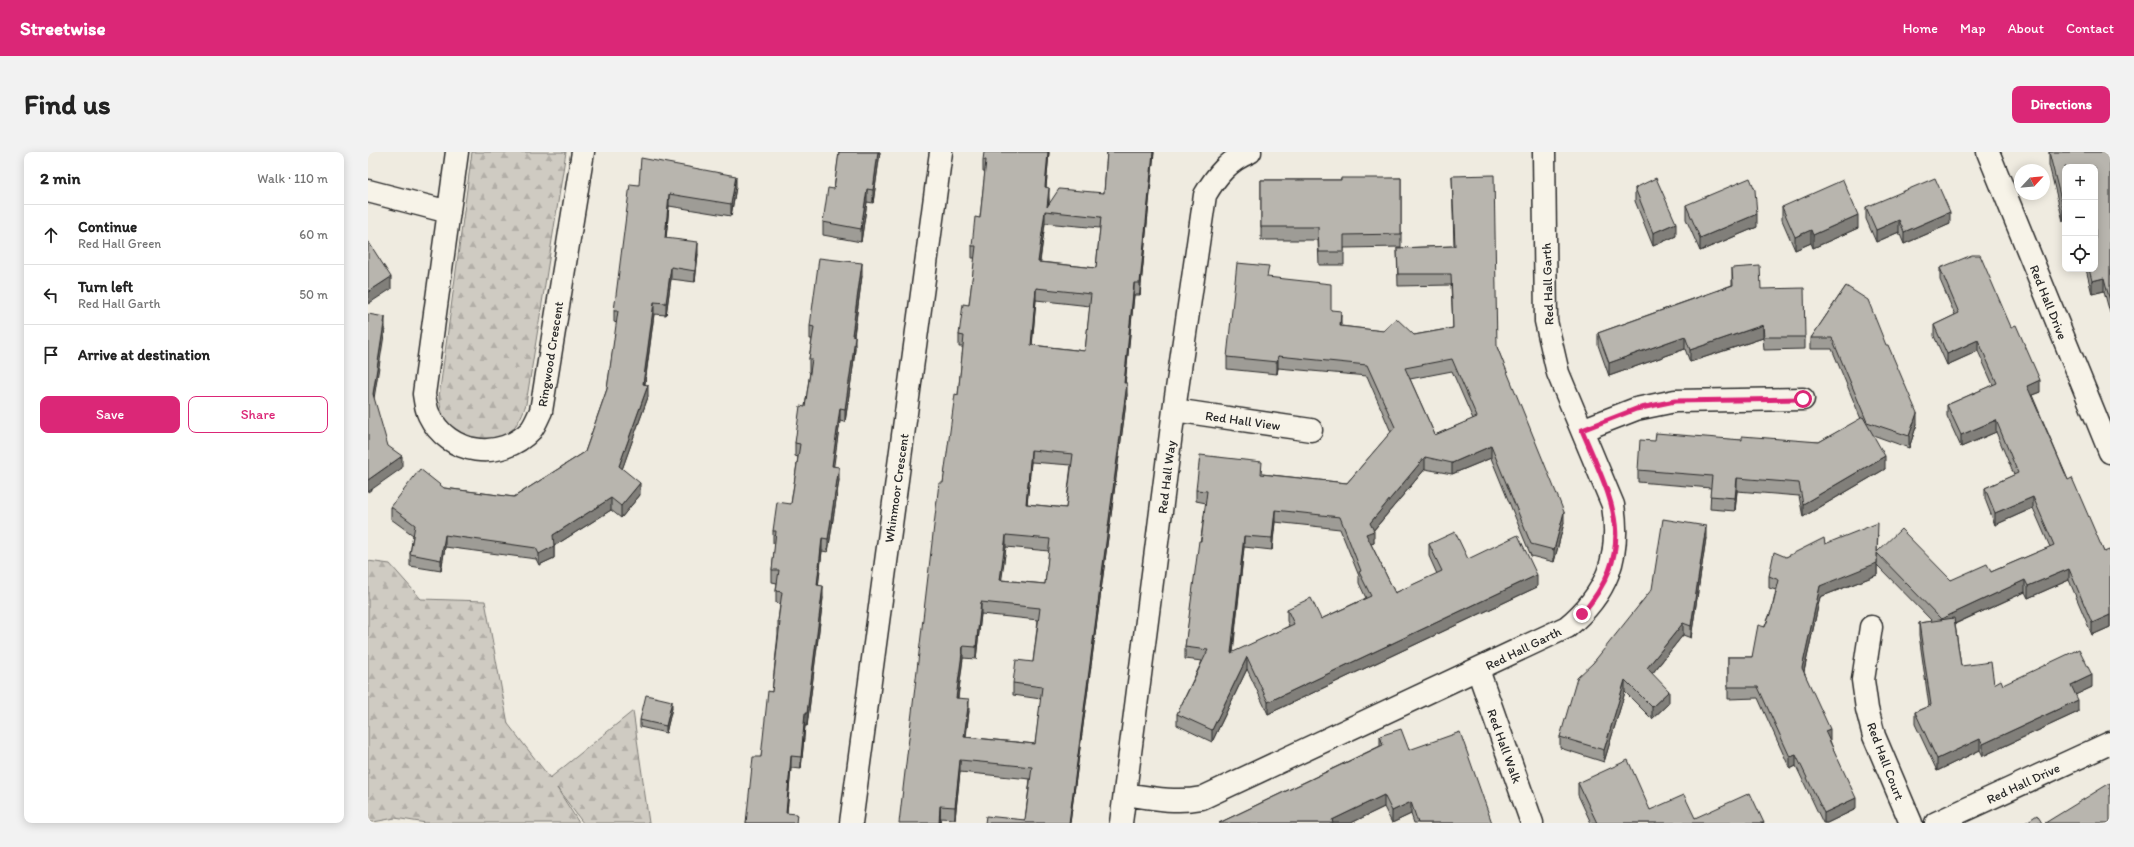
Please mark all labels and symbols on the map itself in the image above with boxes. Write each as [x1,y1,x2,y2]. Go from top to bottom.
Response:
north arrow [2014,164,2050,200]
street label: Red Hall Garth [1539,242,1556,325]
street label: Red Hall Drive [2027,263,2070,342]
street label: Ringwood Crescent [535,300,566,408]
route start [1794,390,1812,408]
street label: Red Hall View [1204,408,1282,433]
street label: Whinmoor Crescent [881,432,912,544]
street label: Red Hall Way [1155,440,1178,515]
route end [1573,605,1591,623]
street label: Red Hall Garth [1483,624,1564,673]
street label: Red Hall Walk [1484,707,1525,786]
street label: Red Hall Court [1864,720,1907,802]
street label: Red Hall Drive [1984,760,2062,807]

